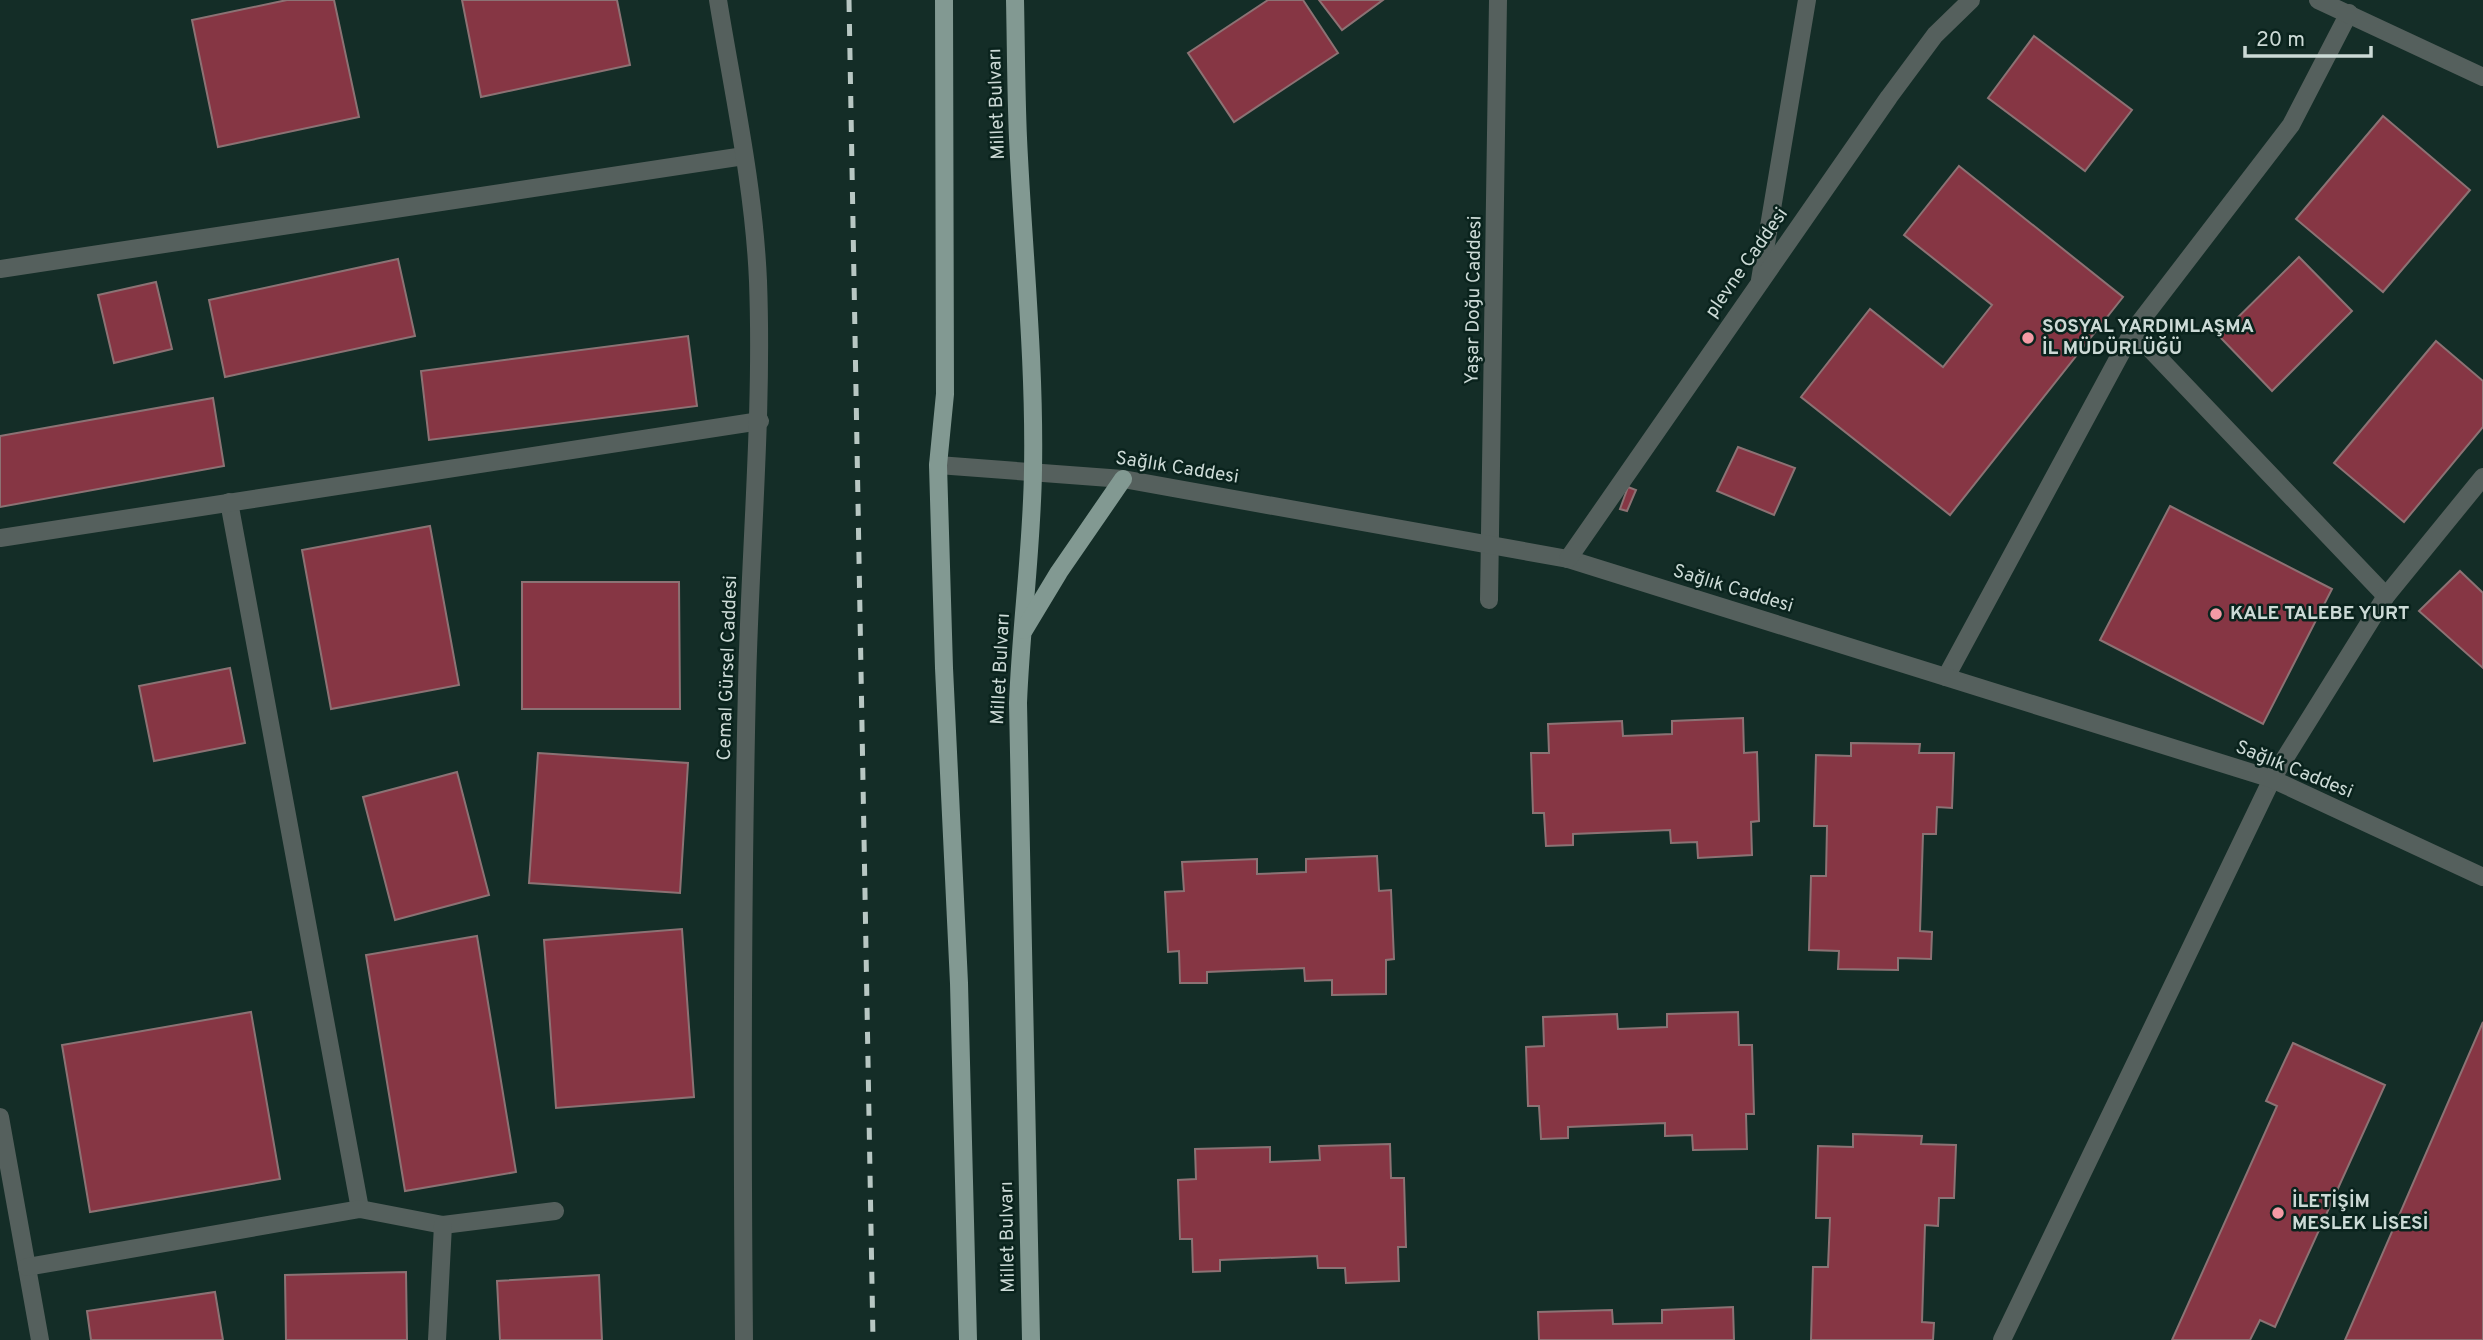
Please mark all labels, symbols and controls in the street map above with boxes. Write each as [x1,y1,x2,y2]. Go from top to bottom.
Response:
scale bar [2245,14,2371,58]
text: 20 m [2256,27,2305,54]
street label: Millet Bulvarı [983,48,1011,160]
street label: plevne Caddesi [1700,203,1794,323]
street label: Yaşar Doğu Caddesi [1461,215,1487,385]
place label: SOSYAL YARDIMLAŞMA İL MÜDÜRLÜĞÜ [2042,315,2254,361]
marker: SOSYAL YARDIMLAŞMA İL MÜDÜRLÜĞÜ [2020,330,2036,346]
street label: Sağlık Caddesi [1114,446,1240,490]
street label: Sağlık Caddesi [1670,559,1796,619]
street label: Cemal Gürsel Caddesi [713,575,743,761]
place label: KALE TALEBE YURT [2230,602,2409,626]
marker: KALE TALEBE YURT [2208,606,2224,622]
street label: Millet Bulvarı [986,613,1016,725]
street label: Sağlık Caddesi [2232,736,2356,804]
street label: Millet Bulvarı [995,1181,1021,1293]
place label: İLETİŞİM MESLEK LİSESİ [2292,1189,2428,1236]
marker: İLETİŞİM MESLEK LİSESİ [2270,1205,2286,1221]

